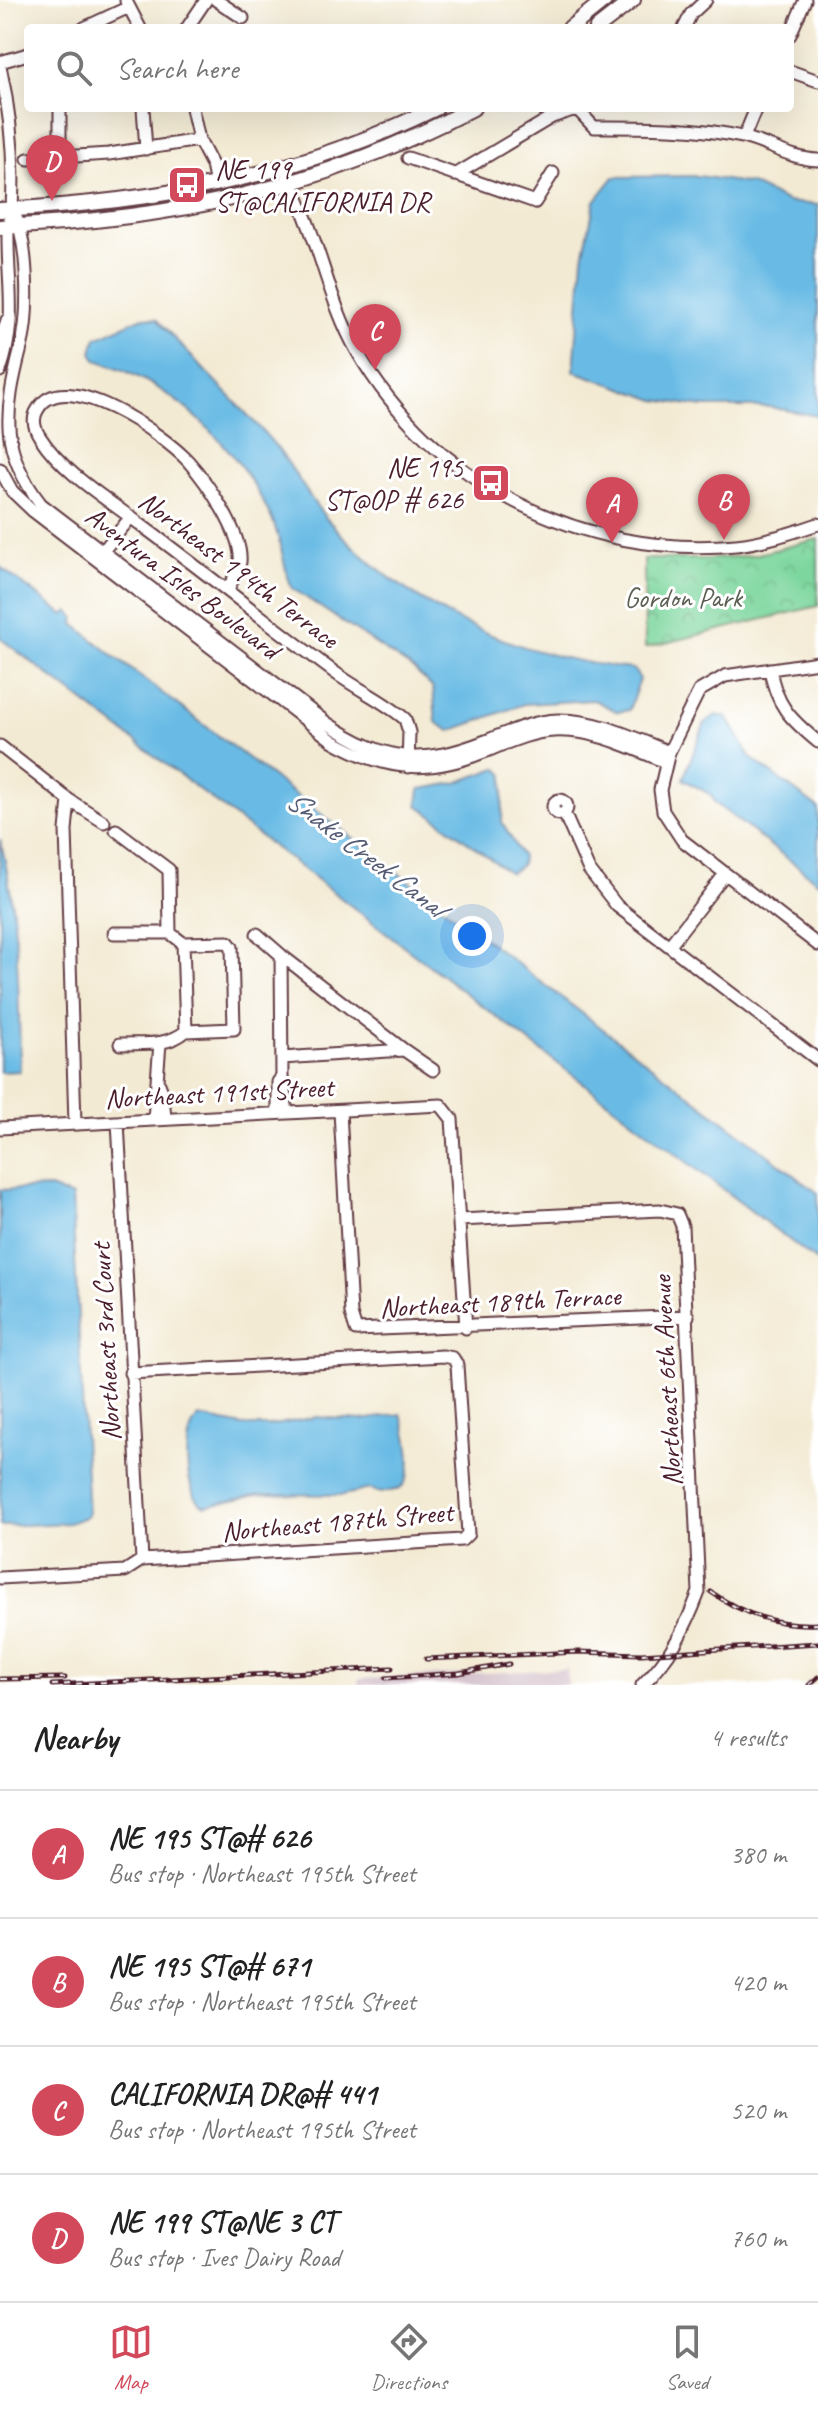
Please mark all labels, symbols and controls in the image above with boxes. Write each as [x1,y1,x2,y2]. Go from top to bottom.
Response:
search box [24,24,794,112]
icon: search [52,46,96,90]
text: Search here [116,49,238,87]
pin: D [26,135,78,201]
place label: NE 199 ST@CALIFORNIA DR [215,152,432,219]
bus stop icon: NE 199 ST@CALIFORNIA DR [166,164,208,206]
pin: C [349,304,401,370]
place label: NE 195 ST@OP # 626 [324,450,464,517]
bus stop icon: NE 195 ST@OP # 626 [470,462,512,504]
pin: B [698,474,750,540]
pin: A [586,477,638,543]
street label: Northeast 194th Terrace [132,483,347,657]
street label: Aventura Isles Boulevard [79,498,290,669]
park label: Gordon Park [624,580,744,615]
water label: Snake Creek Canal [279,781,461,931]
your location [452,916,492,956]
street label: Northeast 191st Street [104,1069,337,1116]
street label: Northeast 3rd Court [83,1239,128,1442]
street label: Northeast 6th Avenue [643,1273,689,1487]
street label: Northeast 189th Terrace [379,1278,623,1325]
street label: Northeast 187th Street [220,1494,457,1549]
text: Nearby [32,1716,118,1759]
text: 4 results [710,1721,786,1754]
text: NE 195 ST@# 626 [108,1819,311,1857]
text: A [51,1838,65,1871]
text: 380 m [730,1838,786,1871]
text: Bus stop · Northeast 195th Street [108,1857,416,1890]
text: NE 195 ST@# 671 [108,1947,310,1985]
text: B [51,1966,65,1999]
text: 420 m [730,1966,786,1999]
text: Bus stop · Northeast 195th Street [108,1985,416,2018]
text: CALIFORNIA DR@# 441 [108,2075,376,2113]
text: C [52,2094,64,2127]
text: 520 m [730,2094,786,2127]
text: Bus stop · Northeast 195th Street [108,2113,416,2146]
text: NE 199 ST@NE 3 CT [108,2203,335,2241]
text: D [50,2222,66,2255]
text: 760 m [730,2222,786,2255]
text: Bus stop · Ives Dairy Road [108,2241,340,2274]
tab: Map [109,2320,153,2396]
tab: Directions [371,2320,447,2396]
tab: Saved [665,2320,709,2396]

